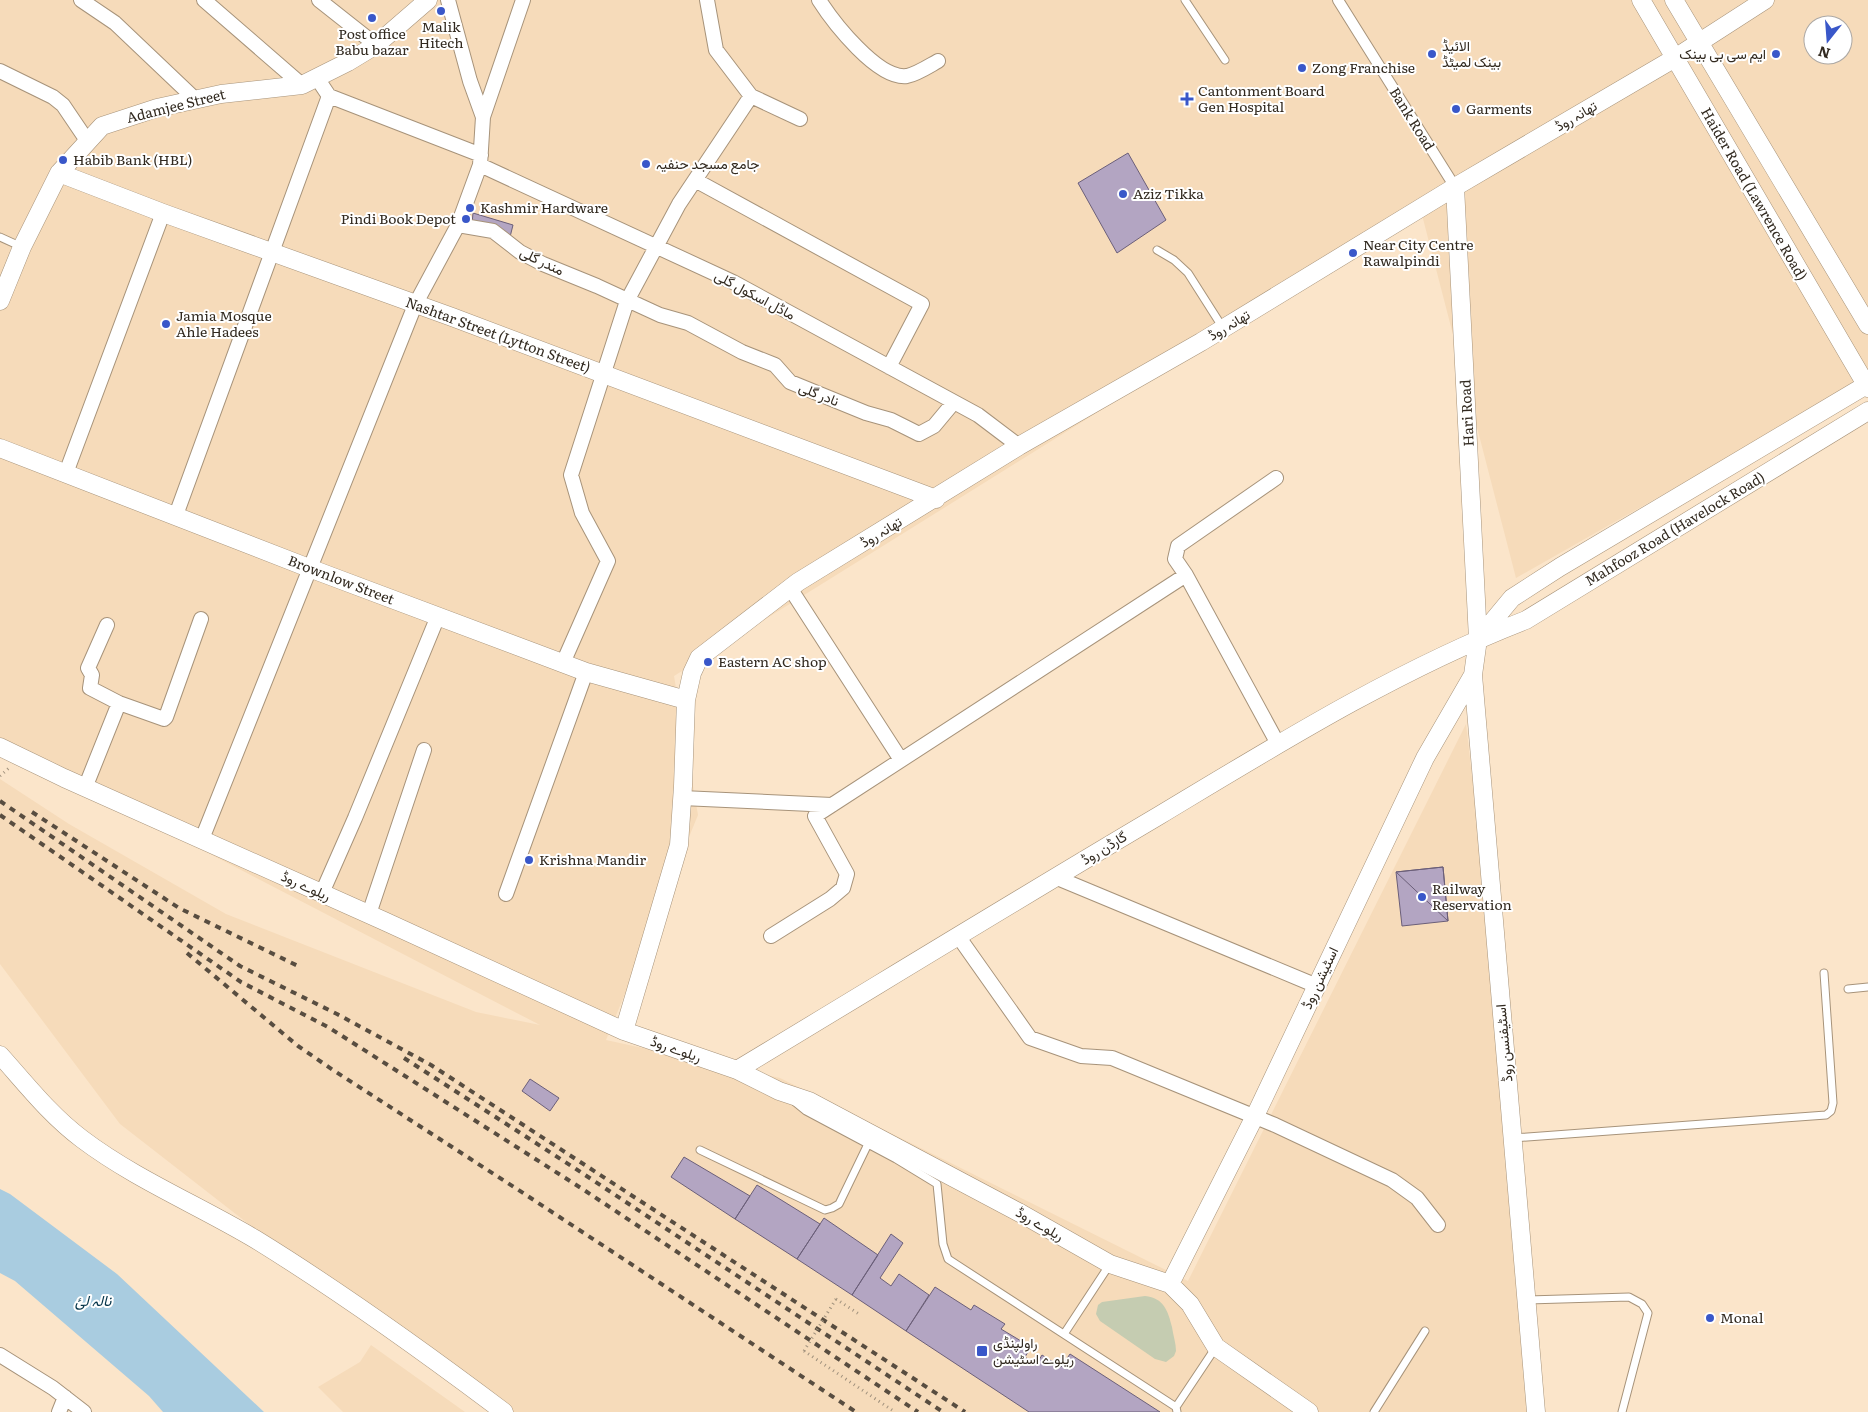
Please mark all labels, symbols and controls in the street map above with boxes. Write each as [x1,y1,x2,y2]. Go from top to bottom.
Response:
marker: Malik Hitech [435,5,447,17]
marker: Post office Babu bazar [366,12,378,24]
north arrow [1803,15,1853,65]
place label: Malik Hitech [418,16,464,52]
place label: Post office Babu bazar [335,23,409,59]
place label: الائیڈ بینک لمیٹڈ [1442,35,1501,71]
text: N [1815,42,1832,65]
place label: ایم سی بی بینک [1679,43,1766,63]
marker: الائیڈ بینک لمیٹڈ [1426,48,1438,60]
marker: ایم سی بی بینک [1770,48,1782,60]
place label: Zong Franchise [1312,57,1415,77]
marker: Zong Franchise [1296,62,1308,74]
place label: Cantonment Board Gen Hospital [1198,80,1325,116]
street label: Adamjee Street [124,83,228,127]
street label: Bank Road [1385,83,1440,154]
marker: Cantonment Board Gen Hospital [1180,92,1194,106]
street label: تھانہ روڈ [1551,95,1600,135]
place label: Garments [1466,98,1532,118]
marker: Garments [1450,103,1462,115]
street label: Haider Road (Lawrence Road) [1697,103,1813,284]
place label: Habib Bank (HBL) [73,149,193,169]
place label: جامع مسجد حنفیہ [656,153,759,175]
marker: Habib Bank (HBL) [57,154,69,166]
marker: جامع مسجد حنفیہ [640,158,652,170]
place label: Aziz Tikka [1133,183,1204,203]
marker: Aziz Tikka [1117,188,1129,200]
place label: Kashmir Hardware [480,197,608,217]
marker: Kashmir Hardware [464,202,476,214]
place label: Pindi Book Depot [341,208,456,228]
marker: Pindi Book Depot [460,213,472,225]
place label: Near City Centre Rawalpindi [1363,234,1473,270]
street label: مندر گلی [517,241,568,279]
marker: Near City Centre Rawalpindi [1347,247,1359,259]
street label: ماڈل اسکول گلی [711,264,799,325]
street label: Nashtar Street (Lytton Street) [403,291,594,377]
street label: تھانہ روڈ [1204,304,1253,345]
place label: Jamia Mosque Ahle Hadees [176,305,272,341]
marker: Jamia Mosque Ahle Hadees [160,318,172,330]
street label: نادر گلی [796,376,842,410]
street label: Hari Road [1454,379,1478,447]
street label: Mahfooz Road (Havelock Road) [1581,466,1768,590]
street label: تھانہ روڈ [856,511,905,552]
street label: Brownlow Street [285,550,398,609]
place label: Eastern AC shop [718,651,827,671]
marker: Eastern AC shop [702,656,714,668]
street label: گارڈن روڈ [1077,826,1130,869]
place label: Krishna Mandir [539,849,646,869]
marker: Krishna Mandir [523,854,535,866]
street label: ریلوے روڈ [278,865,335,905]
place label: Railway Reservation [1432,878,1512,914]
marker: Railway Reservation [1416,891,1428,903]
street label: اسٹیشن روڈ [1296,943,1342,1012]
street label: اسٹیفنسن روڈ [1490,1003,1516,1083]
street label: ریلوے روڈ [648,1030,705,1066]
street label: ریلوے روڈ [1013,1201,1068,1245]
water label: نالہ لئ [75,1288,112,1311]
place label: Monal [1720,1307,1764,1327]
marker: Monal [1704,1312,1716,1324]
place label: راولپنڈی ریلوے اسٹیشن [993,1332,1074,1368]
marker: راولپنڈی ریلوے اسٹیشن [975,1344,989,1358]

